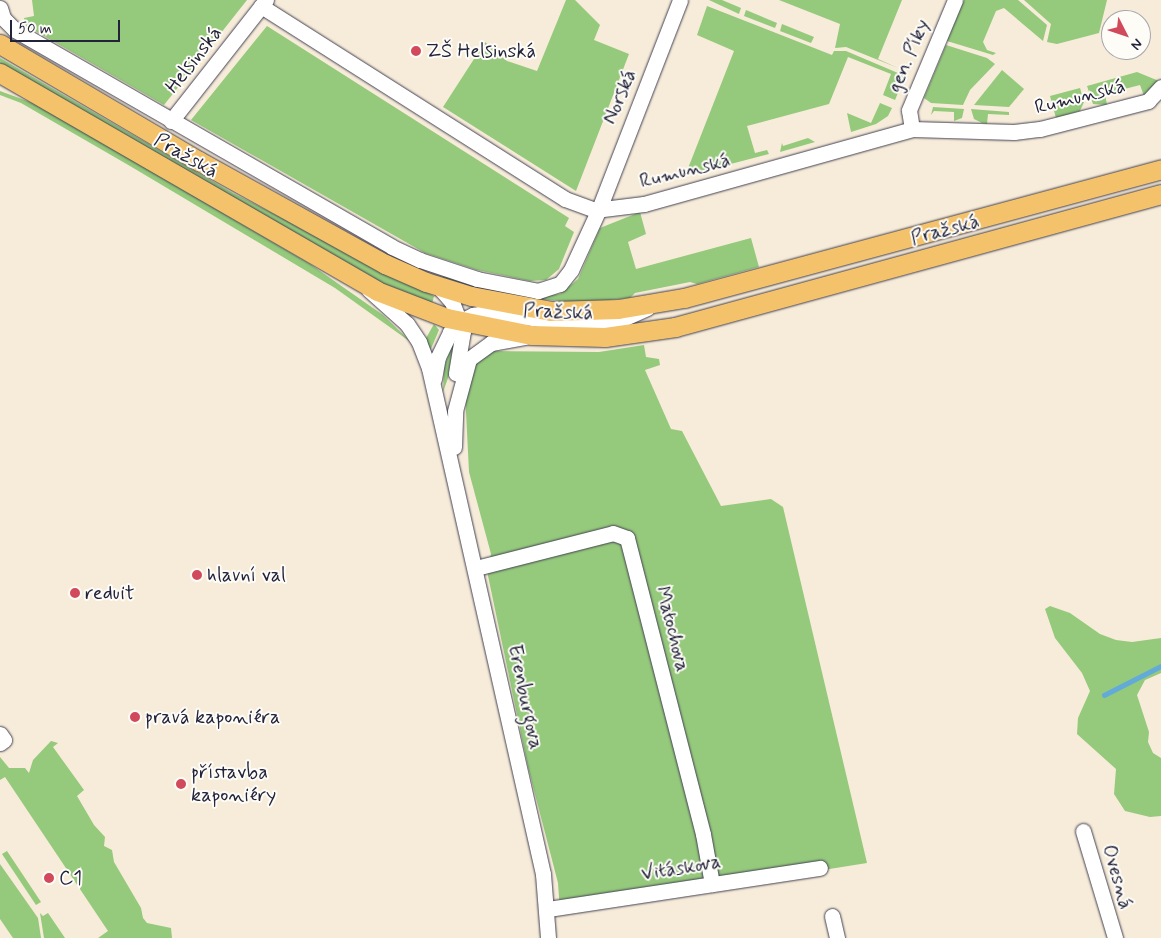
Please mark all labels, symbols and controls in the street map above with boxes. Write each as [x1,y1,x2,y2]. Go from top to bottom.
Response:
scale bar [12,10,122,42]
north arrow [1101,10,1151,60]
street label: gen. Píky [883,16,935,96]
text: 50 m [18,19,52,39]
street label: Helsinská [160,22,228,98]
text: N [1127,35,1146,54]
place label: ZŠ Helsinská [426,39,536,63]
marker: ZŠ Helsinská [410,45,422,57]
street label: Norská [598,66,642,128]
street label: Rumunská [1032,74,1128,120]
street label: Pražská [150,128,222,184]
street label: Rumunská [637,148,733,194]
street label: Pražská [908,209,982,251]
street label: Pražská [523,299,593,325]
place label: hlavní val [207,563,286,587]
marker: hlavní val [191,569,203,581]
place label: reduit [85,581,134,605]
street label: Matochova [650,584,694,674]
marker: reduit [69,587,81,599]
street label: Erenburgova [502,642,548,752]
place label: pravá kaponiéra [145,705,280,729]
marker: pravá kaponiéra [129,711,141,723]
place label: přístavba kaponiéry [191,760,276,807]
marker: přístavba kaponiéry [175,778,187,790]
street label: Ovesná [1096,842,1138,912]
street label: Vitáskova [639,850,723,886]
place label: C1 [59,866,82,890]
marker: C1 [43,872,55,884]

